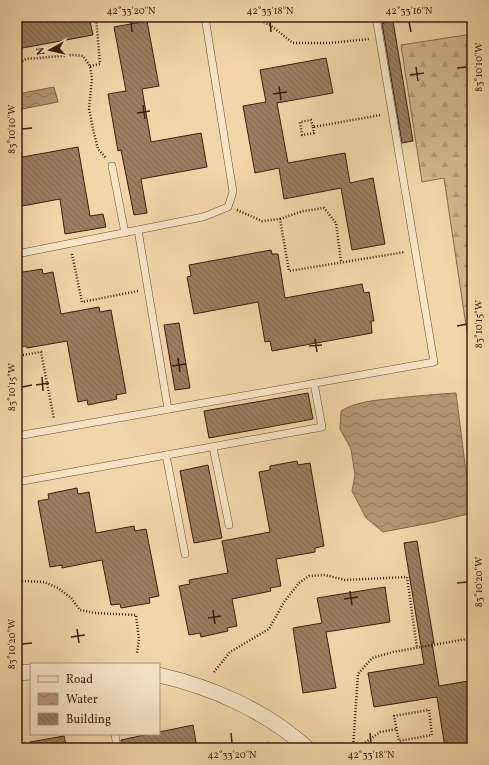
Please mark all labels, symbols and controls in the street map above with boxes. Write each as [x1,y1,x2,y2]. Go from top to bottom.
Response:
text: 42°33'20"N [107,4,156,18]
text: 42°33'18"N [247,4,294,18]
text: 42°33'16"N [386,4,433,18]
north arrow [30,30,70,70]
text: 83°10'10"W [472,42,486,92]
text: N [34,46,50,56]
text: 83°10'10"W [5,104,19,154]
text: 83°10'15"W [472,300,486,348]
text: 83°10'15"W [5,363,19,411]
text: 83°10'20"W [472,557,486,607]
text: 83°10'20"W [5,619,19,669]
legend [30,663,160,735]
text: Road [66,672,93,688]
text: Water [66,692,98,708]
text: Building [66,712,111,728]
text: 42°33'20"N [208,748,257,762]
text: 42°33'18"N [348,748,395,762]

